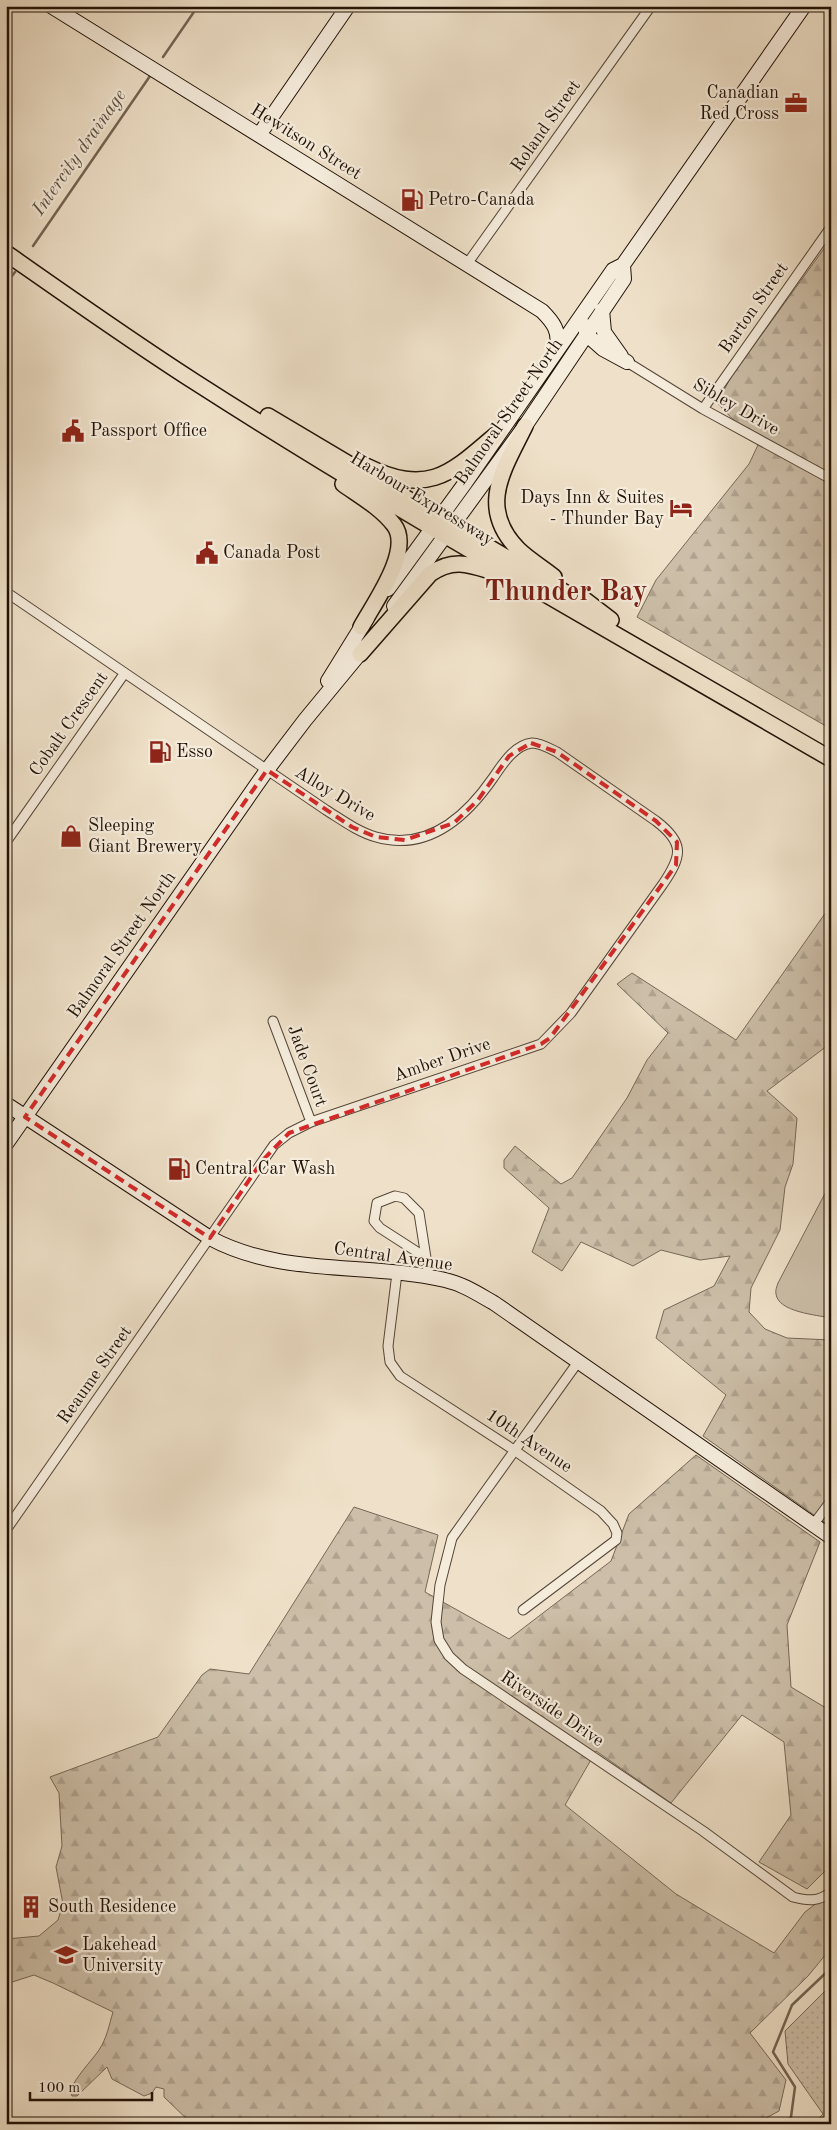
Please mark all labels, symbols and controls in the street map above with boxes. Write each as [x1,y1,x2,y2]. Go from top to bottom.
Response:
street label: Roland Street [508,77,584,175]
place label: Canadian Red Cross [699,84,779,123]
water label: Intercity drainage [29,86,131,220]
office icon: Canadian Red Cross [783,90,809,116]
street label: Hewitson Street [247,101,365,183]
fuel station icon: Petro-Canada [399,187,425,213]
place label: Petro-Canada [428,191,535,209]
street label: Barton Street [716,259,792,357]
street label: Balmoral Street North [452,335,567,489]
street label: Sibley Drive [690,375,782,439]
public building icon: Passport Office [60,418,86,444]
place label: Passport Office [90,422,207,440]
street label: Harbour Expressway [347,449,498,549]
place label: Days Inn & Suites - Thunder Bay [520,489,664,528]
hotel icon: Days Inn & Suites - Thunder Bay [668,495,694,521]
public building icon: Canada Post [194,540,220,566]
place label: Canada Post [223,544,320,562]
district label: Thunder Bay [485,579,647,607]
street label: Cobalt Crescent [26,668,112,780]
fuel station icon: Esso [147,739,173,765]
place label: Esso [176,743,213,761]
street label: Alloy Drive [292,763,378,825]
place label: Sleeping Giant Brewery [88,817,203,856]
shop icon: Sleeping Giant Brewery [58,823,84,849]
street label: Balmoral Street North [65,868,180,1022]
street label: Jade Court [284,1023,330,1109]
street label: Amber Drive [391,1035,493,1085]
fuel station icon: Central Car Wash [166,1156,192,1182]
place label: Central Car Wash [195,1160,335,1178]
street label: Central Avenue [332,1240,454,1274]
street label: Reaume Street [55,1323,135,1427]
street label: 10th Avenue [483,1406,575,1476]
street label: Riverside Drive [497,1668,607,1750]
building icon: South Residence [18,1894,44,1920]
place label: South Residence [48,1898,176,1916]
place label: Lakehead University [82,1936,164,1975]
school or university icon: Lakehead University [53,1942,79,1968]
scale bar [30,2070,152,2102]
text: 100 m [38,2081,80,2096]

